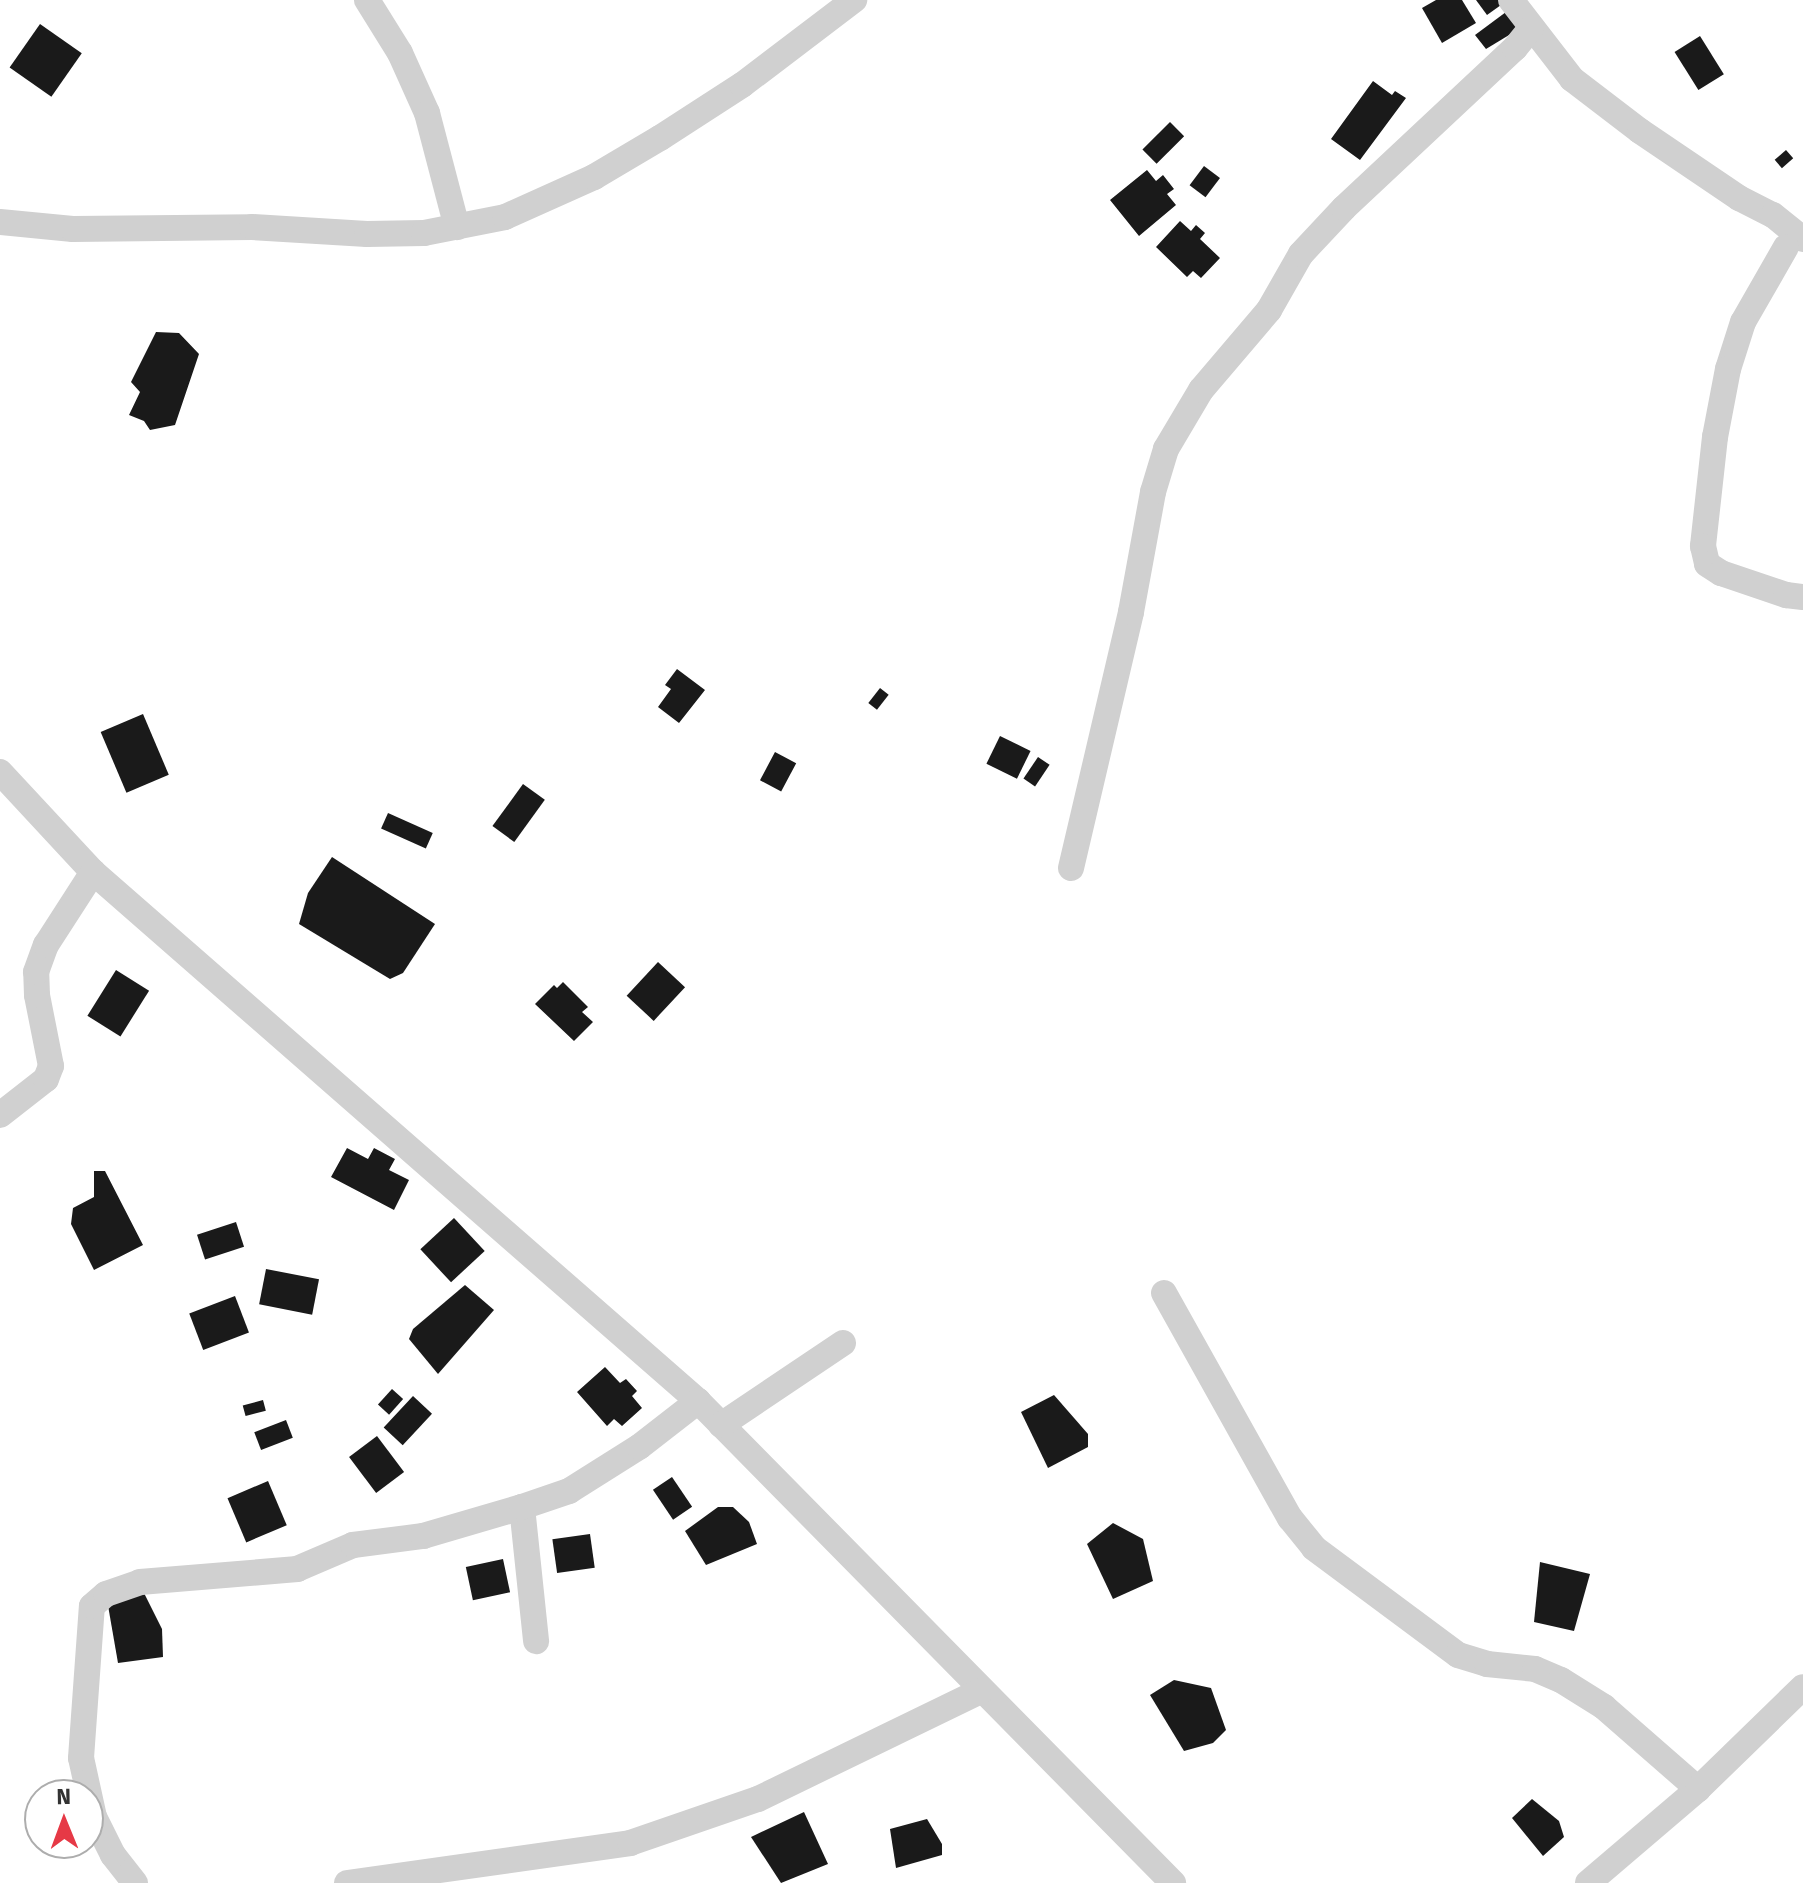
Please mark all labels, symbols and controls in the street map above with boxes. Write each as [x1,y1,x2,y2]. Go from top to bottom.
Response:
north arrow [24,1779,104,1859]
text: N [56,1783,71,1810]

